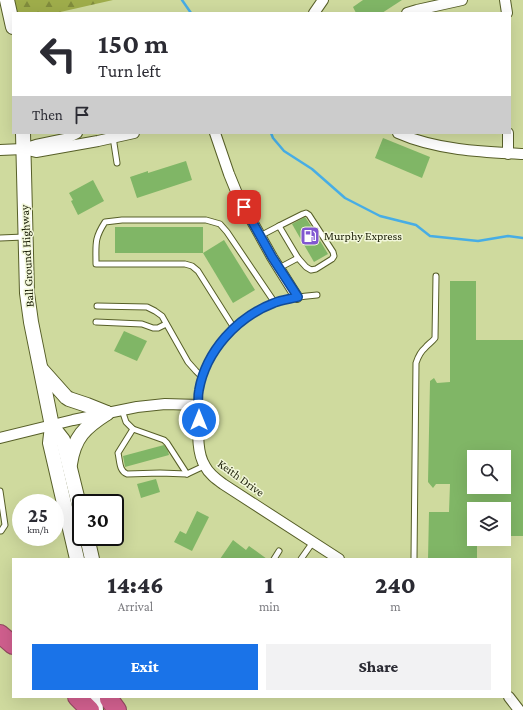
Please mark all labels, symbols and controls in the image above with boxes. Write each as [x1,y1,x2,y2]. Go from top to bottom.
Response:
icon: left [32,28,84,80]
text: 150 m [98,28,168,59]
text: Turn left [98,61,161,81]
icon: arrive [71,104,93,126]
text: Then [32,107,63,123]
pin [227,190,261,224]
icon: arrive [233,196,255,218]
street label: Ball Ground Highway [17,204,37,308]
fuel station icon: Murphy Express [299,225,321,247]
place label: Murphy Express [324,229,402,243]
position arrow [178,399,220,441]
map controls [467,450,511,546]
button: search [467,450,511,494]
street label: Keith Drive [215,456,267,500]
speed limit sign: 30 [72,494,124,546]
button: layers [467,502,511,546]
text: 25 [28,504,48,526]
text: km/h [27,524,49,535]
text: 14:46 [107,571,164,598]
text: 1 [265,571,274,598]
text: 240 [375,571,416,598]
text: Arrival [118,599,153,614]
text: min [259,599,280,614]
text: m [390,599,401,614]
button: Exit [32,644,258,690]
button: Share [266,644,491,690]

